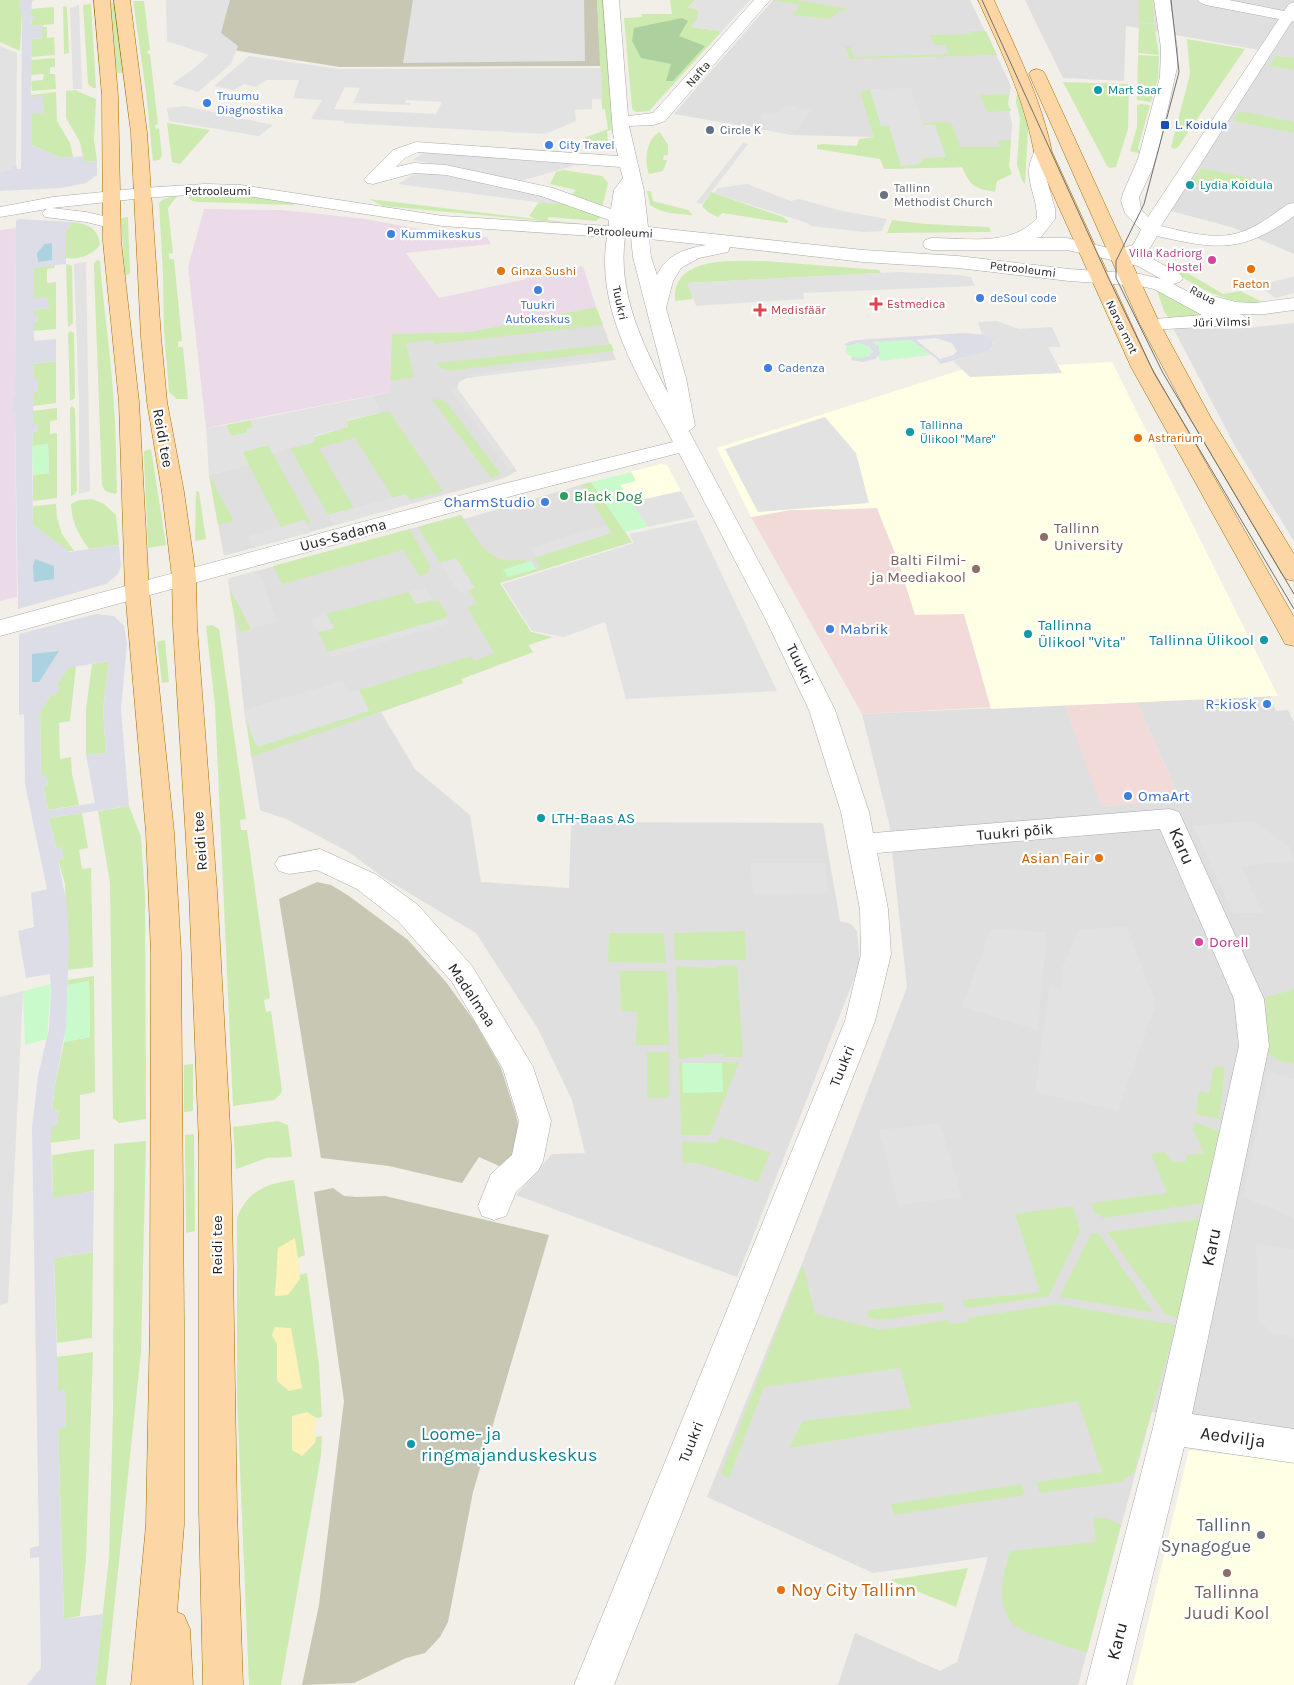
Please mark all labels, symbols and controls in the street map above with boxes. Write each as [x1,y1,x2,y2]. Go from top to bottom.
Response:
street label: Nafta [683,58,713,90]
place label: Mart Saar [1108,83,1162,97]
marker: Mart Saar [1092,84,1104,96]
place label: Truumu Diagnostika [217,89,283,117]
marker: Truumu Diagnostika [201,97,213,109]
place label: L. Koidula [1175,118,1227,132]
marker: L. Koidula [1159,119,1171,131]
place label: Circle K [720,123,762,137]
marker: Circle K [704,124,716,136]
place label: City Travel [559,138,615,152]
marker: City Travel [543,139,555,151]
place label: Lydia Koidula [1200,178,1273,192]
marker: Lydia Koidula [1184,179,1196,191]
place label: Tallinn Methodist Church [894,181,993,209]
street label: Petrooleumi [185,184,251,198]
marker: Tallinn Methodist Church [878,189,890,201]
street label: Petrooleumi [586,223,654,241]
place label: Kummikeskus [401,227,481,241]
marker: Kummikeskus [385,228,397,240]
place label: Villa Kadriorg Hostel [1129,246,1202,274]
marker: Villa Kadriorg Hostel [1206,254,1218,266]
street label: Petrooleumi [989,258,1057,280]
marker: Faeton [1245,263,1257,275]
place label: Ginza Sushi [511,264,576,278]
marker: Ginza Sushi [495,265,507,277]
place label: Faeton [1232,277,1270,291]
street label: Raua [1187,282,1219,308]
marker: Tuukri Autokeskus [532,284,544,296]
street label: Tuukri [610,285,630,321]
place label: deSoul code [990,291,1057,305]
marker: deSoul code [974,292,986,304]
marker: Estmedica [869,297,883,311]
place label: Estmedica [887,297,945,311]
place label: Tuukri Autokeskus [506,298,570,326]
street label: Narva mnt [1103,298,1141,356]
marker: Medisfäär [753,303,767,317]
place label: Medisfäär [771,303,826,317]
street label: Jüri Vilmsi [1193,314,1251,330]
place label: Cadenza [778,361,825,375]
marker: Cadenza [762,362,774,374]
street label: Reidi tee [149,407,177,469]
place label: Tallinna Ülikool "Mare" [920,418,996,446]
marker: Tallinna Ülikool "Mare" [904,426,916,438]
place label: Astrarium [1148,431,1203,445]
marker: Astrarium [1132,432,1144,444]
place label: Black Dog [574,487,643,505]
marker: Black Dog [558,490,570,502]
place label: CharmStudio [444,493,535,511]
marker: CharmStudio [539,496,551,508]
street label: Uus-Sadama [298,515,388,555]
place label: Tallinn University [1054,519,1123,554]
marker: Tallinn University [1038,531,1050,543]
place label: Balti Filmi- ja Meediakool [869,551,966,586]
marker: Balti Filmi- ja Meediakool [970,563,982,575]
place label: Tallinna Ülikool "Vita" [1038,616,1125,651]
place label: Mabrik [840,620,888,638]
marker: Mabrik [824,623,836,635]
marker: Tallinna Ülikool "Vita" [1022,628,1034,640]
place label: Tallinna Ülikool [1149,631,1254,649]
marker: Tallinna Ülikool [1258,634,1270,646]
street label: Tuukri [782,641,818,687]
place label: R-kiosk [1205,695,1257,713]
marker: R-kiosk [1261,698,1273,710]
place label: OmaArt [1138,787,1190,805]
marker: OmaArt [1122,790,1134,802]
place label: LTH-Baas AS [551,809,635,827]
street label: Reidi tee [189,811,211,871]
marker: LTH-Baas AS [535,812,547,824]
street label: Tuukri põik [976,820,1054,844]
street label: Karu [1164,824,1200,868]
place label: Asian Fair [1022,849,1090,867]
marker: Asian Fair [1093,852,1105,864]
place label: Dorell [1209,933,1249,951]
marker: Dorell [1193,936,1205,948]
street label: Madalmaa [444,960,500,1030]
street label: Tuukri [826,1043,858,1089]
street label: Reidi tee [208,1215,226,1275]
street label: Karu [1196,1226,1226,1268]
street label: Tuukri [675,1419,707,1465]
street label: Aedvilja [1199,1422,1267,1452]
place label: Loome- ja ringmajanduskeskus [421,1423,597,1466]
marker: Loome- ja ringmajanduskeskus [405,1438,417,1450]
place label: Tallinn Synagogue [1161,1514,1251,1557]
marker: Tallinn Synagogue [1255,1529,1267,1541]
marker: Tallinna Juudi Kool [1221,1567,1233,1579]
place label: Noy City Tallinn [791,1579,916,1601]
place label: Tallinna Juudi Kool [1184,1581,1270,1624]
marker: Noy City Tallinn [775,1584,787,1596]
street label: Karu [1102,1620,1132,1662]

